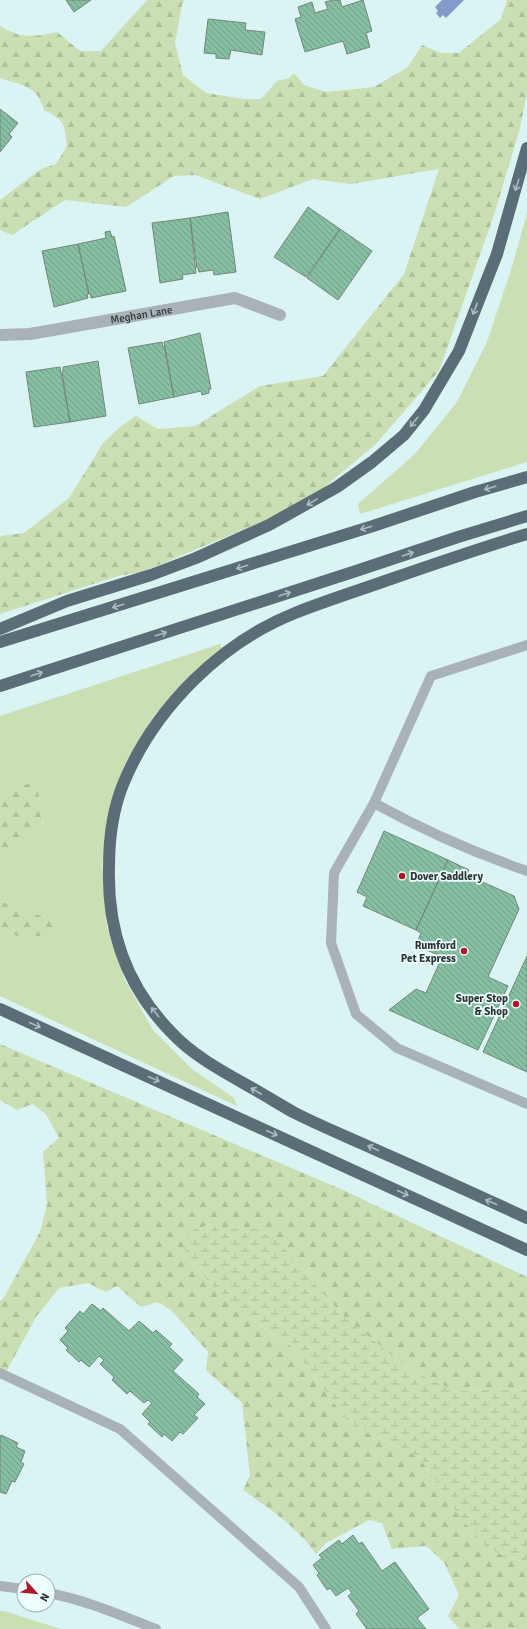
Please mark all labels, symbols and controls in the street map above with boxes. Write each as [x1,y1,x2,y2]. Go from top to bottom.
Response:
one-way arrow [513,179,520,192]
one-way arrow [471,302,479,314]
street label: Meghan Lane [109,303,174,327]
one-way arrow [409,417,418,428]
one-way arrow [483,485,496,492]
one-way arrow [306,498,318,506]
one-way arrow [360,525,373,532]
one-way arrow [402,549,414,557]
one-way arrow [236,564,249,571]
one-way arrow [278,590,291,597]
one-way arrow [112,602,124,610]
one-way arrow [154,630,167,637]
one-way arrow [31,669,43,677]
place label: Dover Saddlery [410,870,484,883]
marker: Dover Saddlery [397,871,407,881]
place label: Rumford Pet Express [401,939,456,965]
marker: Rumford Pet Express [459,946,469,956]
place label: Super Stop & Shop [456,992,508,1018]
marker: Super Stop & Shop [511,999,521,1009]
one-way arrow [150,1006,159,1017]
one-way arrow [29,1022,41,1029]
one-way arrow [147,1076,159,1083]
one-way arrow [251,1086,263,1094]
one-way arrow [265,1130,277,1137]
one-way arrow [367,1144,379,1151]
one-way arrow [396,1190,408,1197]
one-way arrow [486,1197,498,1205]
north arrow [16,1573,56,1613]
text: N [37,1591,52,1604]

